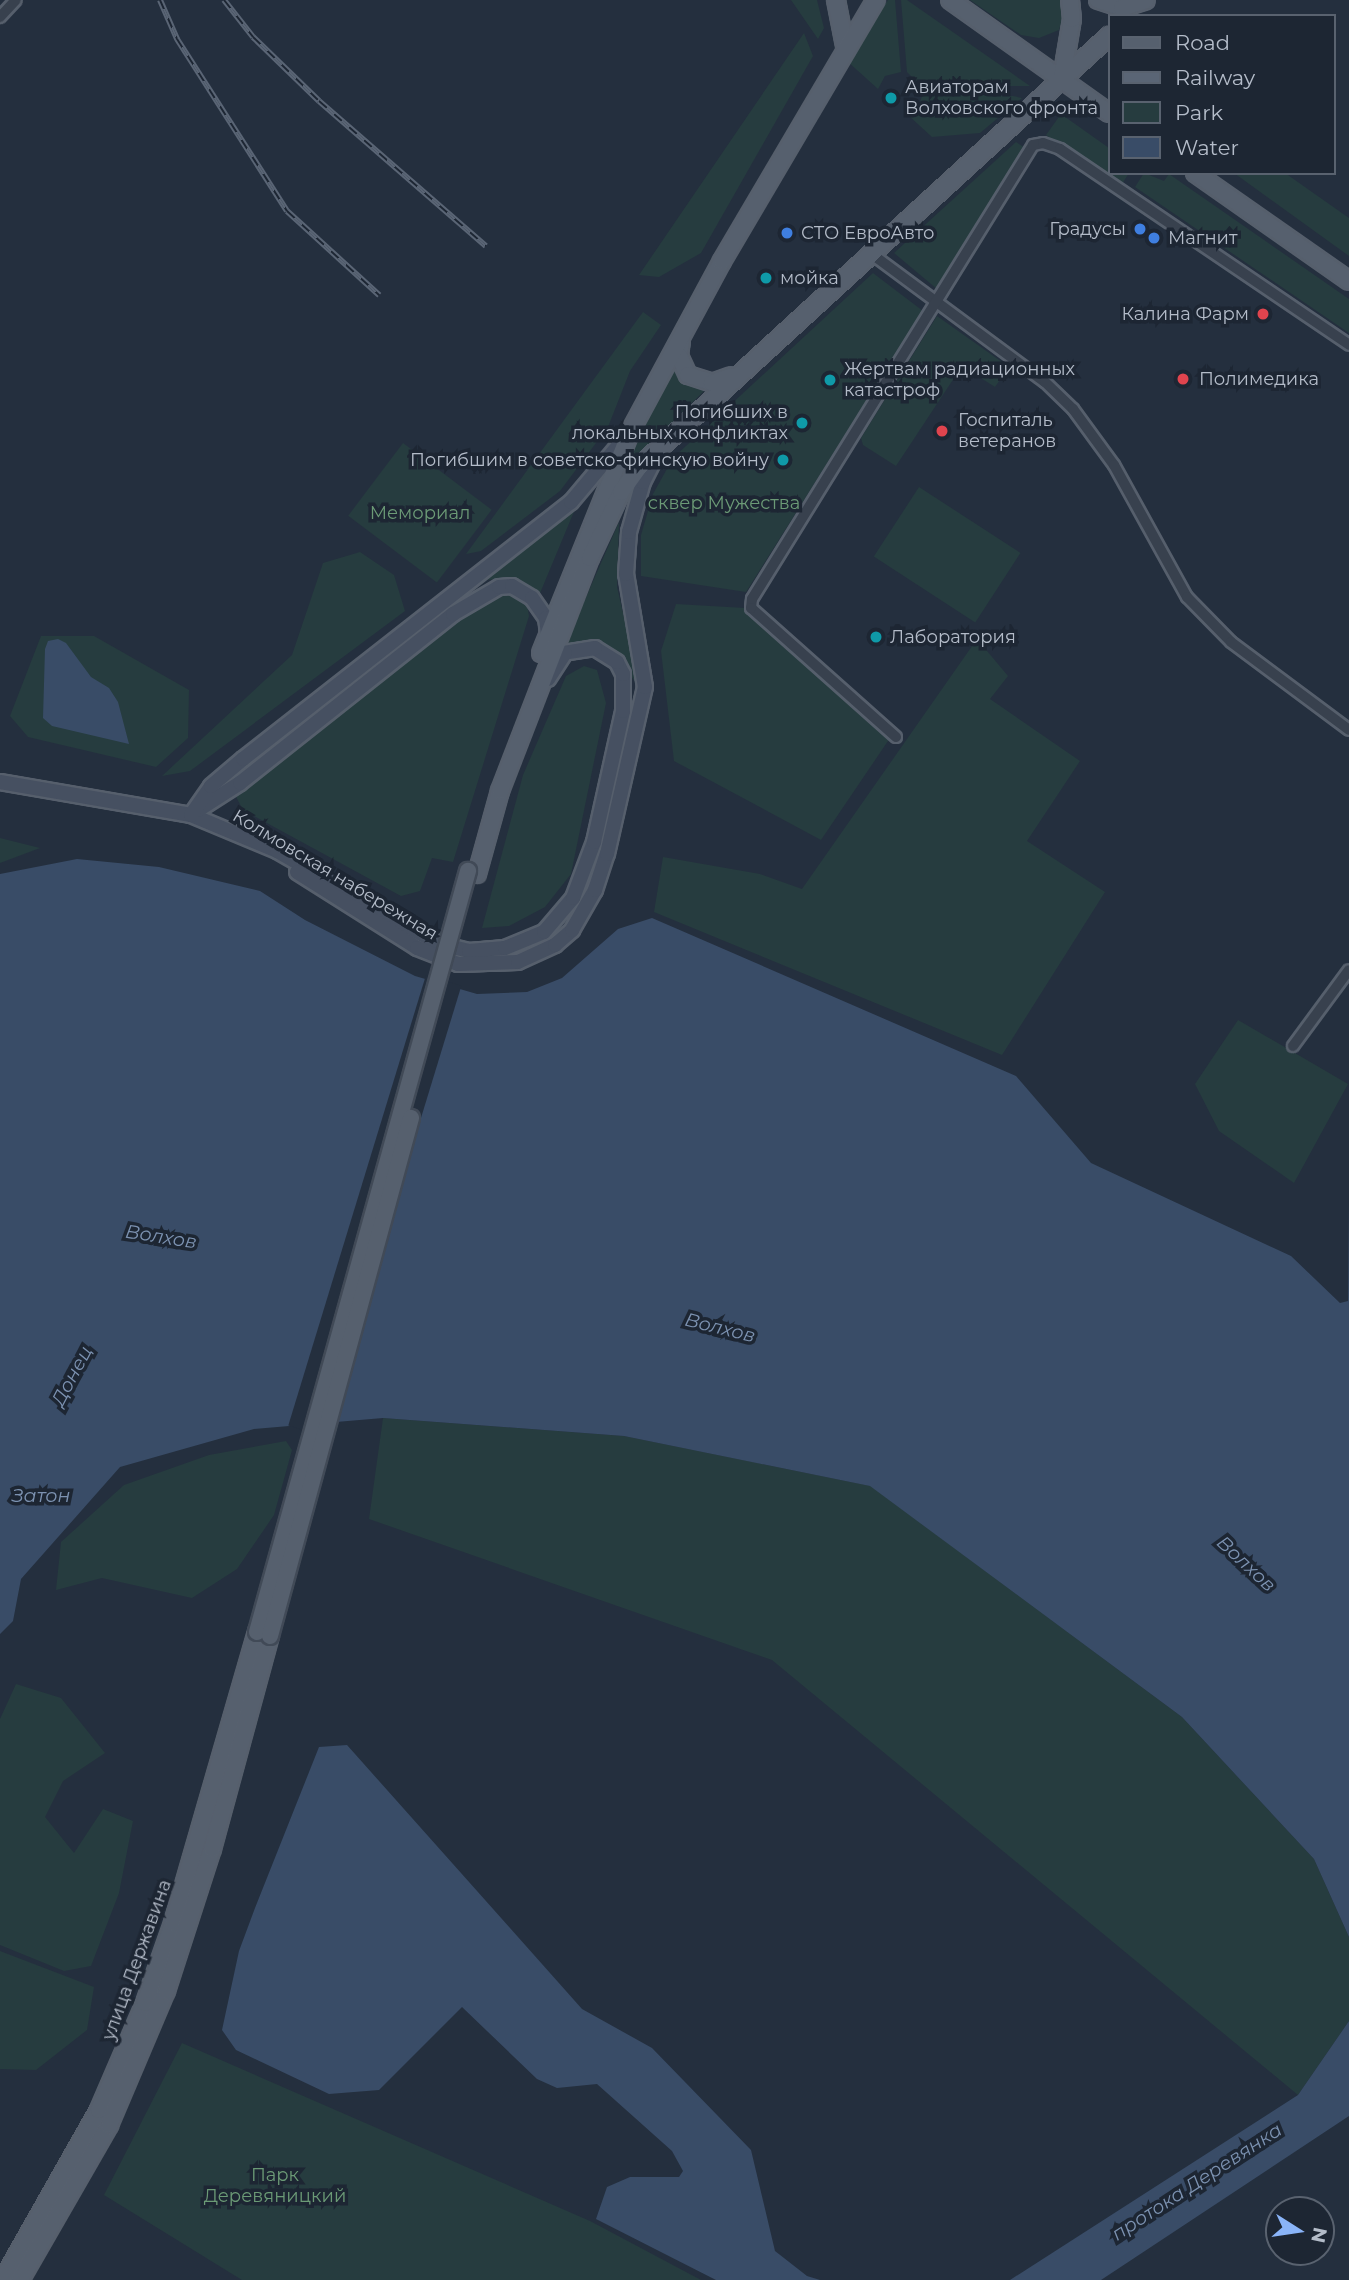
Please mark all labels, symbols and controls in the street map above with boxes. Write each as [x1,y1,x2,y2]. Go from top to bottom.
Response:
legend [1108,14,1335,175]
text: Road [1175,30,1230,55]
text: Railway [1175,65,1255,90]
place label: Авиаторам Волховского фронта [905,77,1098,119]
marker: Авиаторам Волховского фронта [883,90,899,106]
text: Park [1175,100,1223,125]
text: Water [1175,135,1239,160]
place label: Градусы [1049,218,1126,240]
marker: Градусы [1132,221,1148,237]
place label: СТО ЕвроАвто [801,222,934,244]
marker: СТО ЕвроАвто [779,225,795,241]
place label: Магнит [1168,227,1237,249]
marker: Магнит [1146,230,1162,246]
place label: мойка [780,267,839,289]
marker: мойка [758,270,774,286]
place label: Калина Фарм [1121,303,1249,325]
marker: Калина Фарм [1255,306,1271,322]
place label: Жертвам радиационных катастроф [844,359,1075,402]
place label: Полимедика [1199,368,1319,390]
marker: Полимедика [1173,369,1193,389]
marker: Жертвам радиационных катастроф [822,372,838,388]
place label: Погибших в локальных конфликтах [572,402,788,444]
place label: Госпиталь ветеранов [958,410,1056,452]
marker: Погибших в локальных конфликтах [794,415,810,431]
marker: Госпиталь ветеранов [932,421,952,441]
place label: Погибшим в советско-финскую войну [410,449,769,471]
marker: Погибшим в советско-финскую войну [775,452,791,468]
park label: сквер Мужества [648,492,800,514]
park label: Мемориал [370,502,470,524]
place label: Лаборатория [890,626,1016,648]
marker: Лаборатория [868,629,884,645]
street label: Колмовская набережная [229,805,441,945]
water label: Волхов [124,1220,198,1254]
water label: Волхов [682,1308,758,1348]
water label: Донец [47,1342,97,1410]
water label: Затон [12,1485,70,1507]
water label: Волхов [1212,1531,1280,1597]
street label: улица Державина [98,1877,176,2043]
water label: протока Деревянка [1108,2118,1286,2246]
park label: Парк Деревяницкий [204,2165,346,2208]
north arrow [1265,2196,1335,2266]
text: N [1306,2225,1332,2245]

